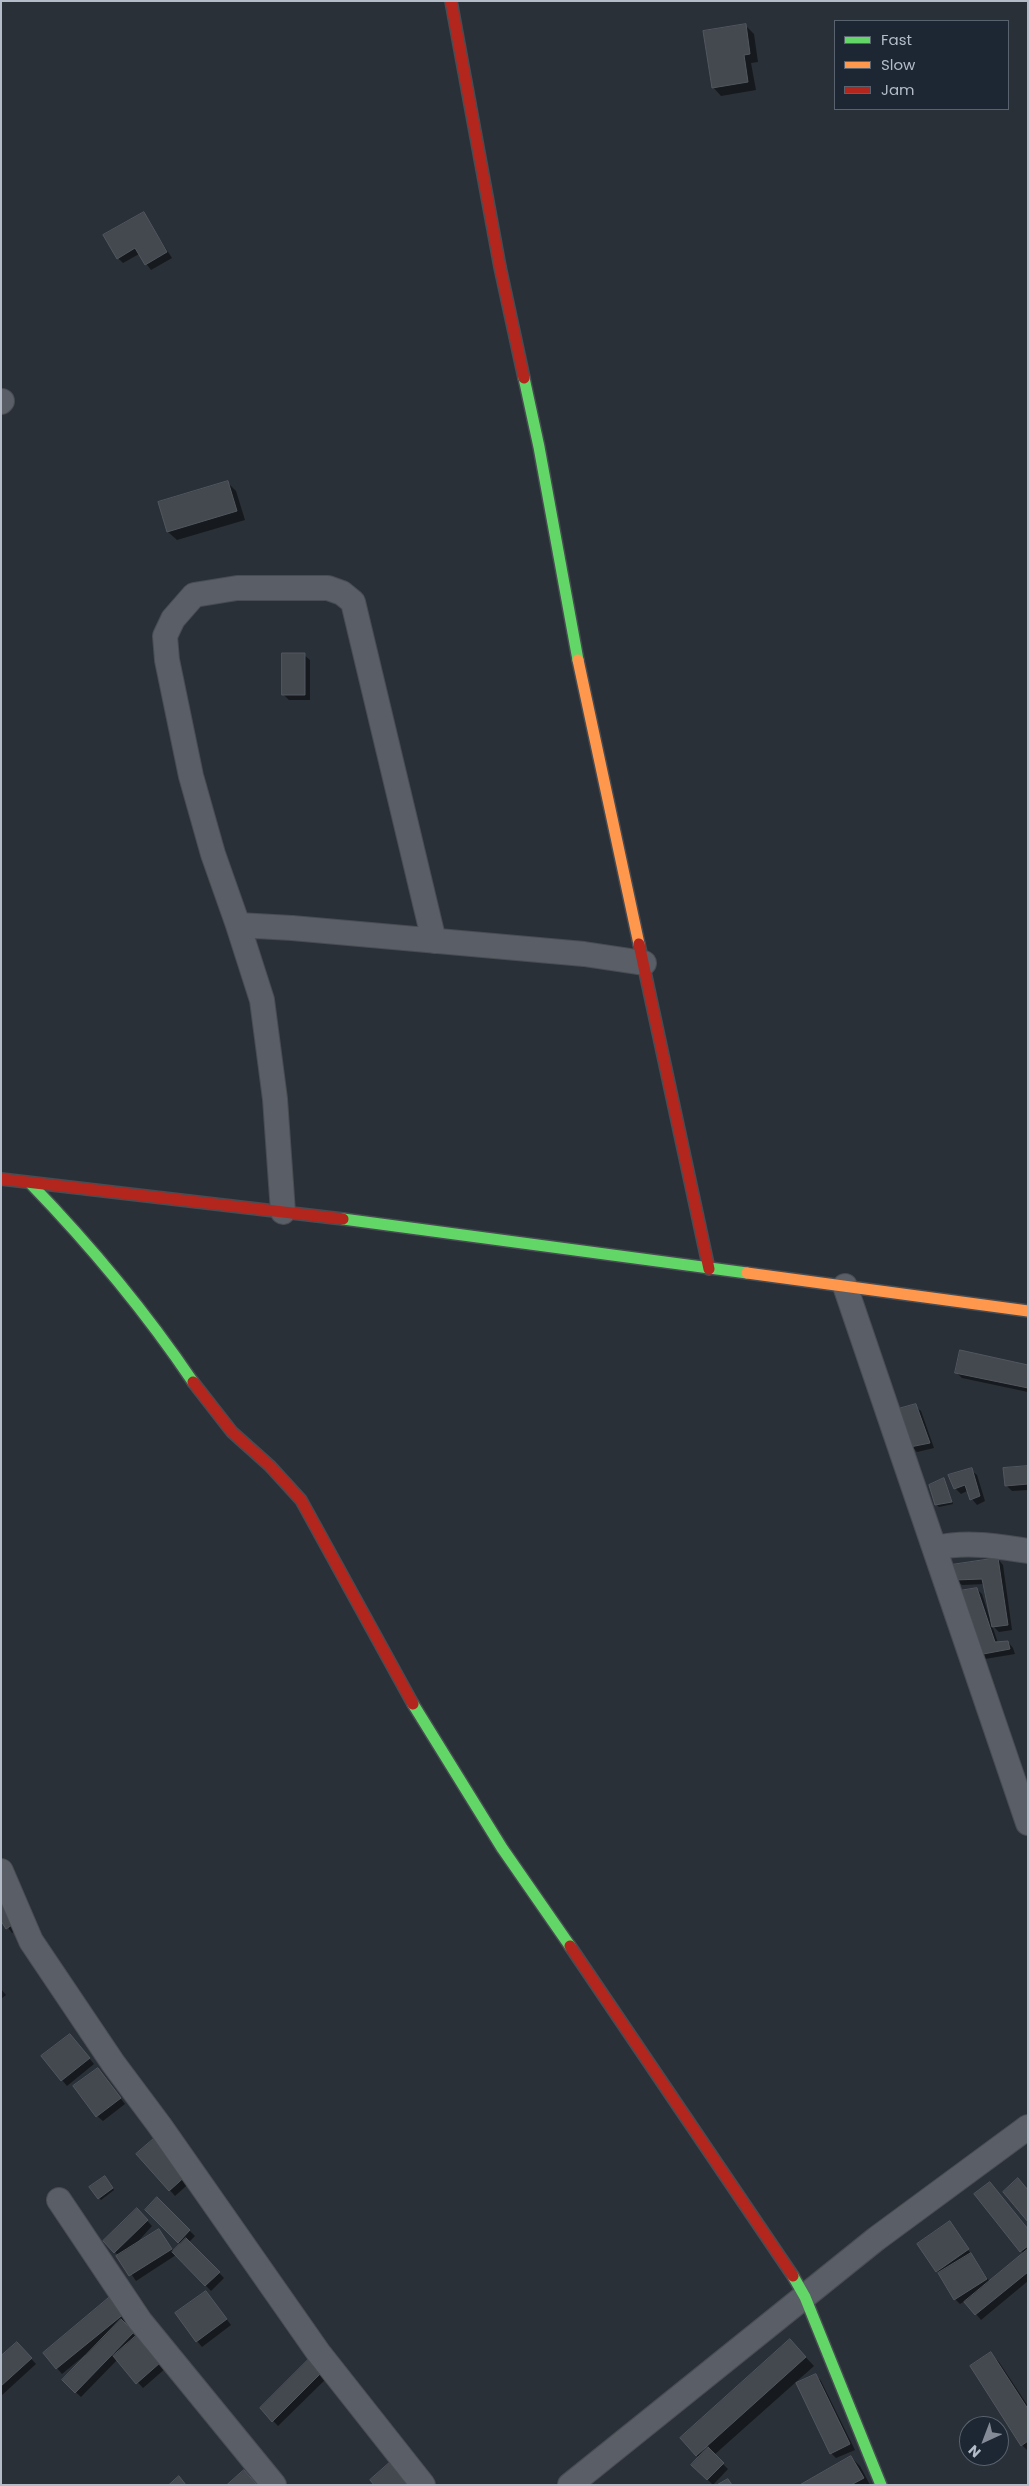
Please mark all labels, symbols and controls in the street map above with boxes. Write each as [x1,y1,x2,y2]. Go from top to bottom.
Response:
legend [834,20,1009,110]
text: Fast [881,29,912,50]
text: Slow [881,54,915,75]
text: Jam [881,79,915,100]
north arrow [959,2416,1009,2466]
text: N [964,2440,985,2462]

